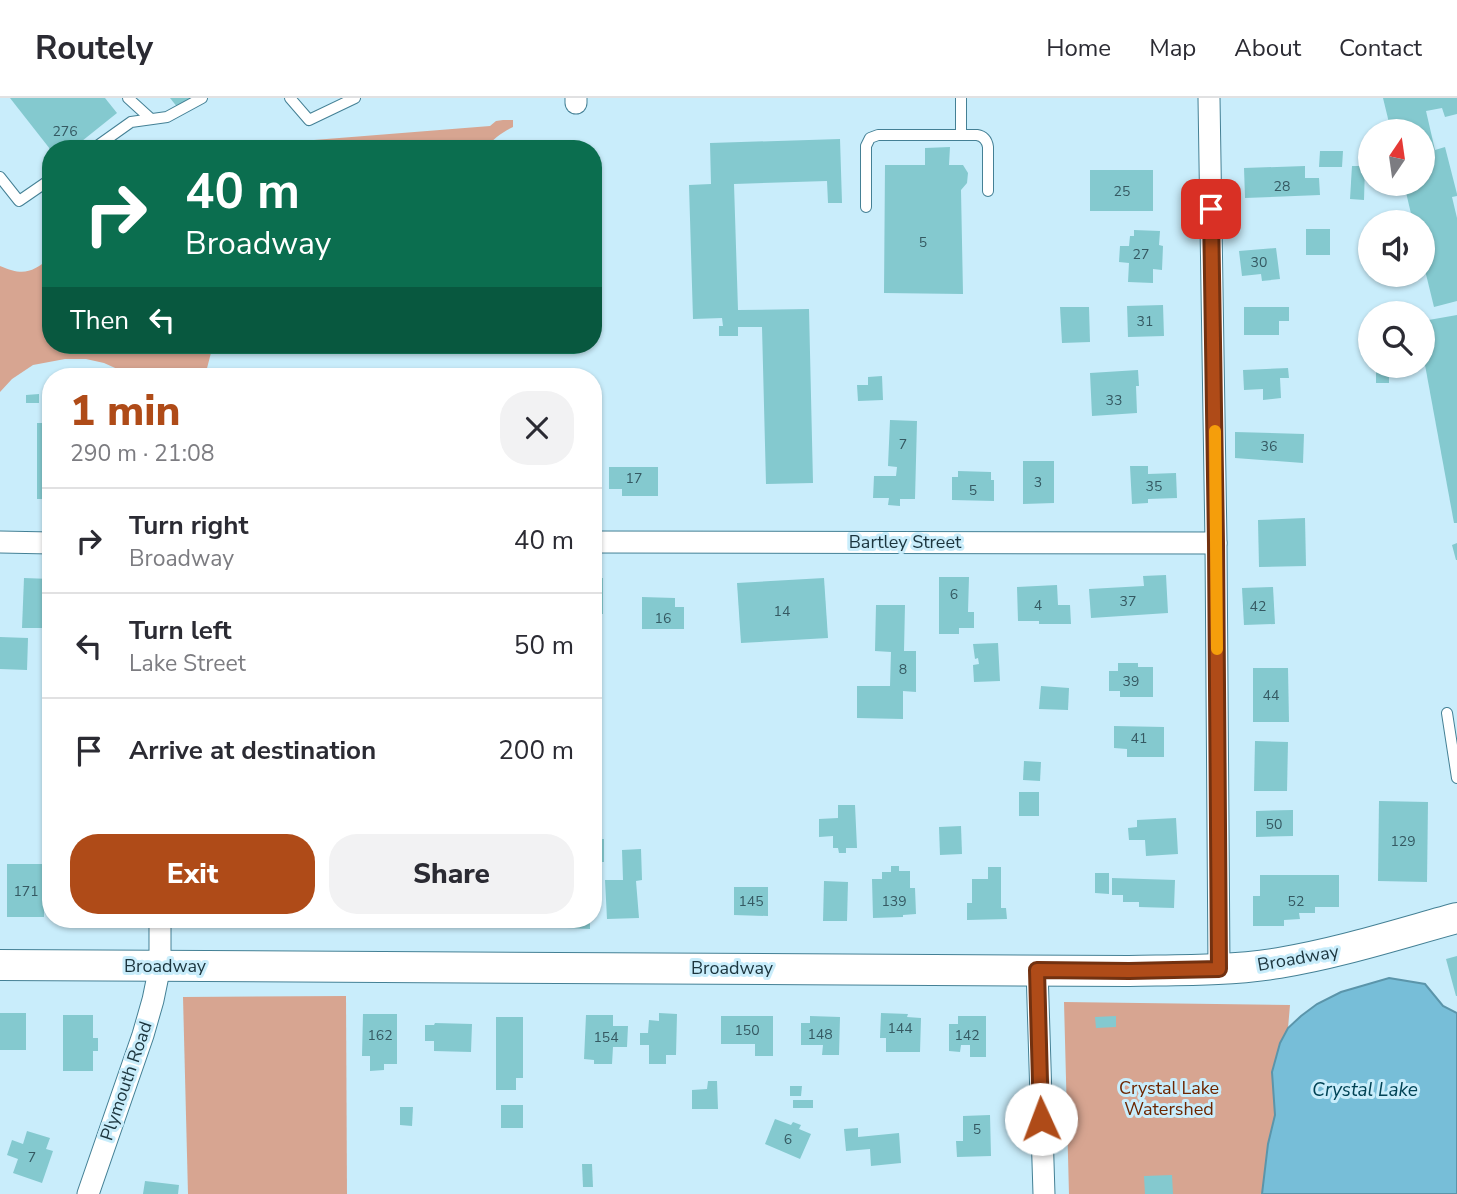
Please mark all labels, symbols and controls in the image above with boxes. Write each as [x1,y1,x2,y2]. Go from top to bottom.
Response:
text: Routely [35,26,153,71]
text: Home [1046,32,1111,64]
text: Map [1149,32,1196,64]
text: About [1234,32,1301,64]
text: Contact [1339,32,1422,64]
north arrow [1358,119,1435,196]
map controls [1358,119,1435,378]
house number: 276 [52,122,78,141]
text: 40 m [185,158,300,225]
icon: right [70,168,161,259]
house number: 28 [1274,177,1290,196]
pin [1181,179,1241,239]
house number: 25 [1114,182,1130,201]
icon: arrive [1192,190,1230,228]
button: sound [1358,210,1435,287]
text: Broadway [185,222,331,265]
house number: 5 [919,233,927,252]
house number: 27 [1133,245,1149,264]
house number: 30 [1251,253,1267,272]
icon: left [143,301,181,339]
button: search [1358,301,1435,378]
text: Then [70,303,129,338]
house number: 31 [1137,312,1153,331]
text: 1 min [70,383,180,440]
button: close [500,391,574,465]
house number: 33 [1106,391,1122,410]
house number: 7 [899,435,907,454]
house number: 36 [1261,437,1277,456]
text: 290 m · 21:08 [70,438,215,469]
house number: 17 [626,469,642,488]
house number: 3 [1034,473,1042,492]
house number: 35 [1146,477,1162,496]
house number: 5 [969,481,977,500]
text: Turn right [129,508,248,543]
icon: right [70,522,108,560]
text: 40 m [514,523,574,558]
street label: Bartley Street [849,530,962,554]
text: Broadway [129,543,234,574]
house number: 6 [950,585,958,604]
house number: 37 [1120,592,1136,611]
house number: 4 [1034,596,1042,615]
house number: 42 [1250,597,1266,616]
house number: 14 [774,602,790,621]
house number: 16 [655,609,671,628]
text: Turn left [129,613,232,648]
icon: left [70,627,108,665]
text: 50 m [514,628,574,663]
text: Lake Street [129,648,246,679]
house number: 8 [899,660,907,679]
house number: 39 [1123,672,1139,691]
house number: 44 [1263,686,1279,705]
house number: 41 [1131,729,1147,748]
icon: arrive [70,732,108,770]
text: Arrive at destination [129,733,376,768]
text: 200 m [498,733,574,768]
house number: 50 [1266,815,1282,834]
house number: 129 [1390,832,1416,851]
button: Exit [70,834,315,914]
button: Share [329,834,574,914]
house number: 171 [13,882,39,901]
house number: 145 [738,892,764,911]
house number: 139 [881,892,907,911]
house number: 52 [1288,892,1304,911]
street label: Broadway [1255,939,1341,977]
street label: Broadway [124,954,207,978]
street label: Broadway [691,956,774,980]
street label: Plymouth Road [94,1018,158,1144]
house number: 144 [887,1019,913,1038]
house number: 150 [734,1021,760,1040]
house number: 148 [807,1025,833,1044]
house number: 162 [367,1026,393,1045]
house number: 142 [954,1026,980,1045]
house number: 154 [593,1028,619,1047]
park label: Crystal Lake Watershed [1119,1076,1219,1121]
water label: Crystal Lake [1312,1077,1418,1103]
position arrow [1004,1082,1078,1156]
house number: 5 [973,1120,981,1139]
house number: 6 [784,1130,792,1149]
house number: 7 [28,1148,36,1167]

